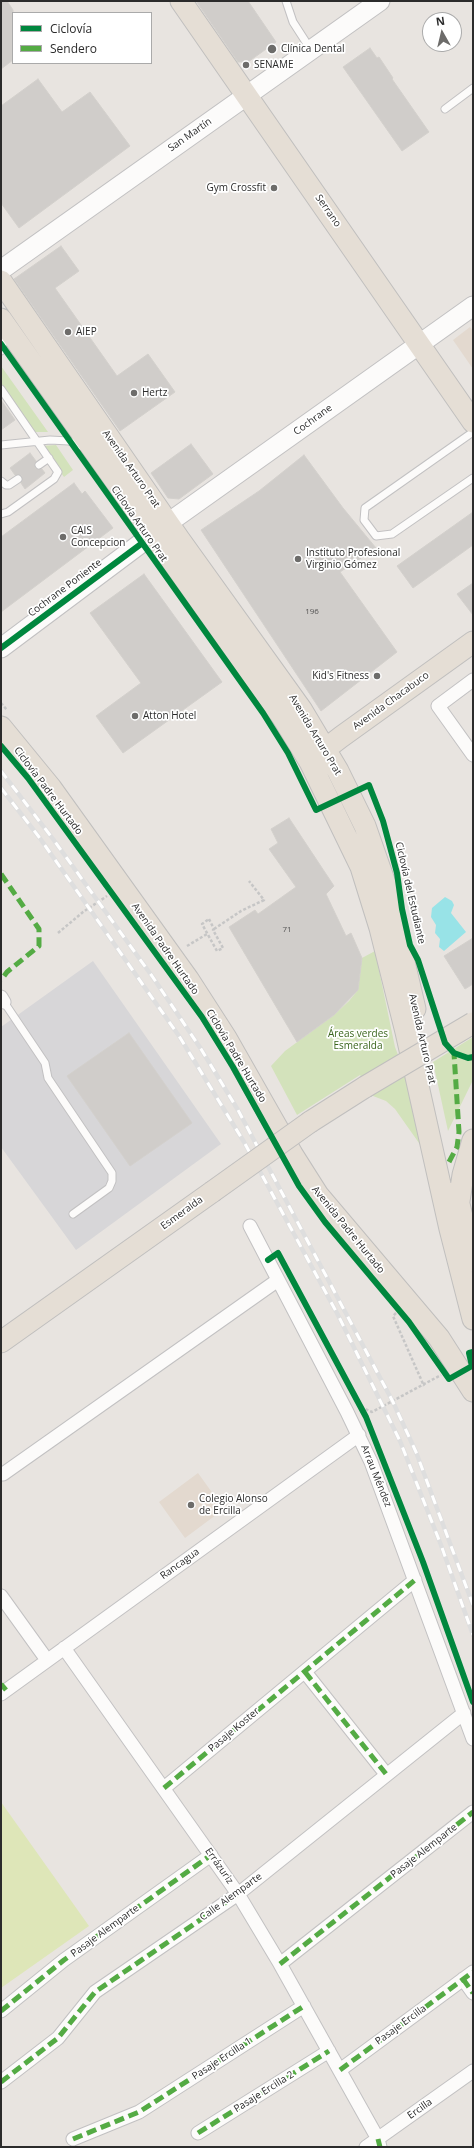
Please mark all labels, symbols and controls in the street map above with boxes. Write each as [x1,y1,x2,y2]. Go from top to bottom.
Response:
legend [12,12,152,64]
north arrow [422,12,462,52]
text: N [435,13,446,29]
text: Ciclovía [50,20,92,37]
text: Sendero [50,40,97,57]
marker: Clínica Dental [266,43,278,55]
place label: Clínica Dental [281,43,345,55]
place label: SENAME [254,59,293,71]
marker: SENAME [241,60,251,70]
street label: San Martín [166,116,214,154]
place label: Gym Crossfit [206,182,266,194]
marker: Gym Crossfit [269,183,279,193]
street label: Serrano [312,192,344,230]
place label: AIEP [76,326,97,338]
marker: AIEP [63,327,73,337]
place label: Hertz [142,387,167,399]
marker: Hertz [129,388,139,398]
street label: Cochrane [291,402,335,438]
street label: Avenida Arturo Prat [100,428,162,510]
street label: Ciclovía Arturo Prat [108,484,170,564]
place label: CAIS Concepcion [71,525,125,548]
marker: CAIS Concepcion [58,532,68,542]
place label: Instituto Profesional Virginio Gómez [306,547,400,570]
marker: Instituto Profesional Virginio Gómez [293,554,303,564]
street label: Cochrane Poniente [26,556,104,620]
house number: 196 [305,607,319,617]
street label: Avenida Chacabuco [351,669,431,733]
place label: Kid's Fitness [312,670,369,682]
marker: Kid's Fitness [372,671,382,681]
street label: Avenida Arturo Prat [286,693,344,777]
place label: Atton Hotel [143,710,196,722]
marker: Atton Hotel [130,711,140,721]
street label: Ciclovía Padre Hurtado [11,745,85,837]
street label: Ciclovía del Estudiante [392,841,428,945]
street label: Avenida Padre Hurtado [129,901,201,997]
house number: 71 [282,925,292,935]
street label: Avenida Arturo Prat [406,993,438,1085]
street label: Ciclovía Padre Hurtado [203,1007,269,1105]
park label: Áreas verdes Esmeralda [328,1028,388,1052]
street label: Avenida Padre Hurtado [309,1184,387,1276]
street label: Esmeralda [159,1194,205,1232]
street label: Arrau Méndez [358,1443,394,1509]
place label: Colegio Alonso de Ercilla [199,1493,268,1516]
marker: Colegio Alonso de Ercilla [186,1500,196,1510]
street label: Rancagua [158,1546,202,1582]
street label: Pasaje Koster [206,1705,262,1755]
street label: Pasaje Alemparte [388,1821,460,1881]
street label: Errázuriz [202,1846,236,1886]
street label: Calle Alemparte [198,1870,264,1924]
street label: Pasaje Alemparte [69,1902,141,1960]
street label: Pasaje Ercilla [373,2002,429,2048]
street label: Pasaje Ercilla 1 [190,2035,254,2083]
street label: Pasaje Ercilla 2 [232,2069,296,2115]
street label: Ercilla [405,2096,435,2122]

